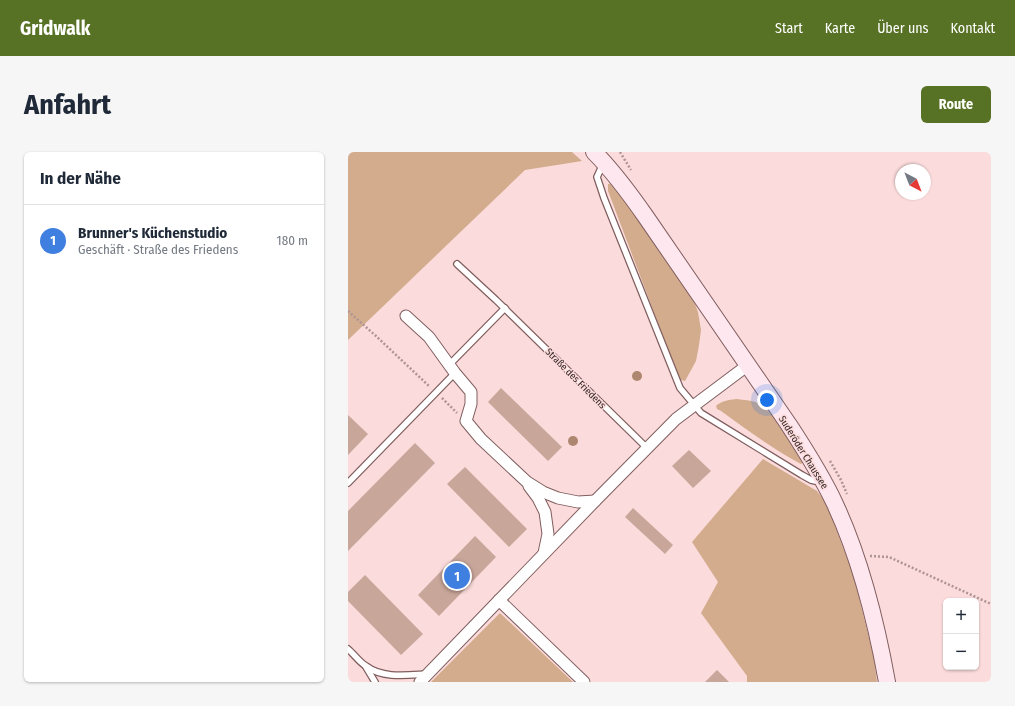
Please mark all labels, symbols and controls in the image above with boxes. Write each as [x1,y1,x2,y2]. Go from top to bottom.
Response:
text: Gridwalk [20,17,90,40]
text: Start [775,20,803,37]
text: Karte [825,20,855,37]
text: Über uns [877,20,929,37]
text: Kontakt [951,20,995,37]
button: Route [921,86,991,123]
text: Anfahrt [24,88,111,121]
north arrow [895,164,931,200]
text: In der Nähe [40,168,121,189]
text: Brunner's Küchenstudio [78,224,227,242]
text: 1 [50,233,56,248]
text: 180 m [277,233,308,248]
text: Geschäft · Straße des Friedens [78,242,238,257]
street label: Straße des Friedens [543,346,608,411]
your location [757,390,777,410]
street label: Suderöder Chaussee [776,414,830,491]
pin: 1 [444,561,470,591]
map controls [943,598,979,670]
button: + [943,598,979,634]
button: − [943,634,979,670]

